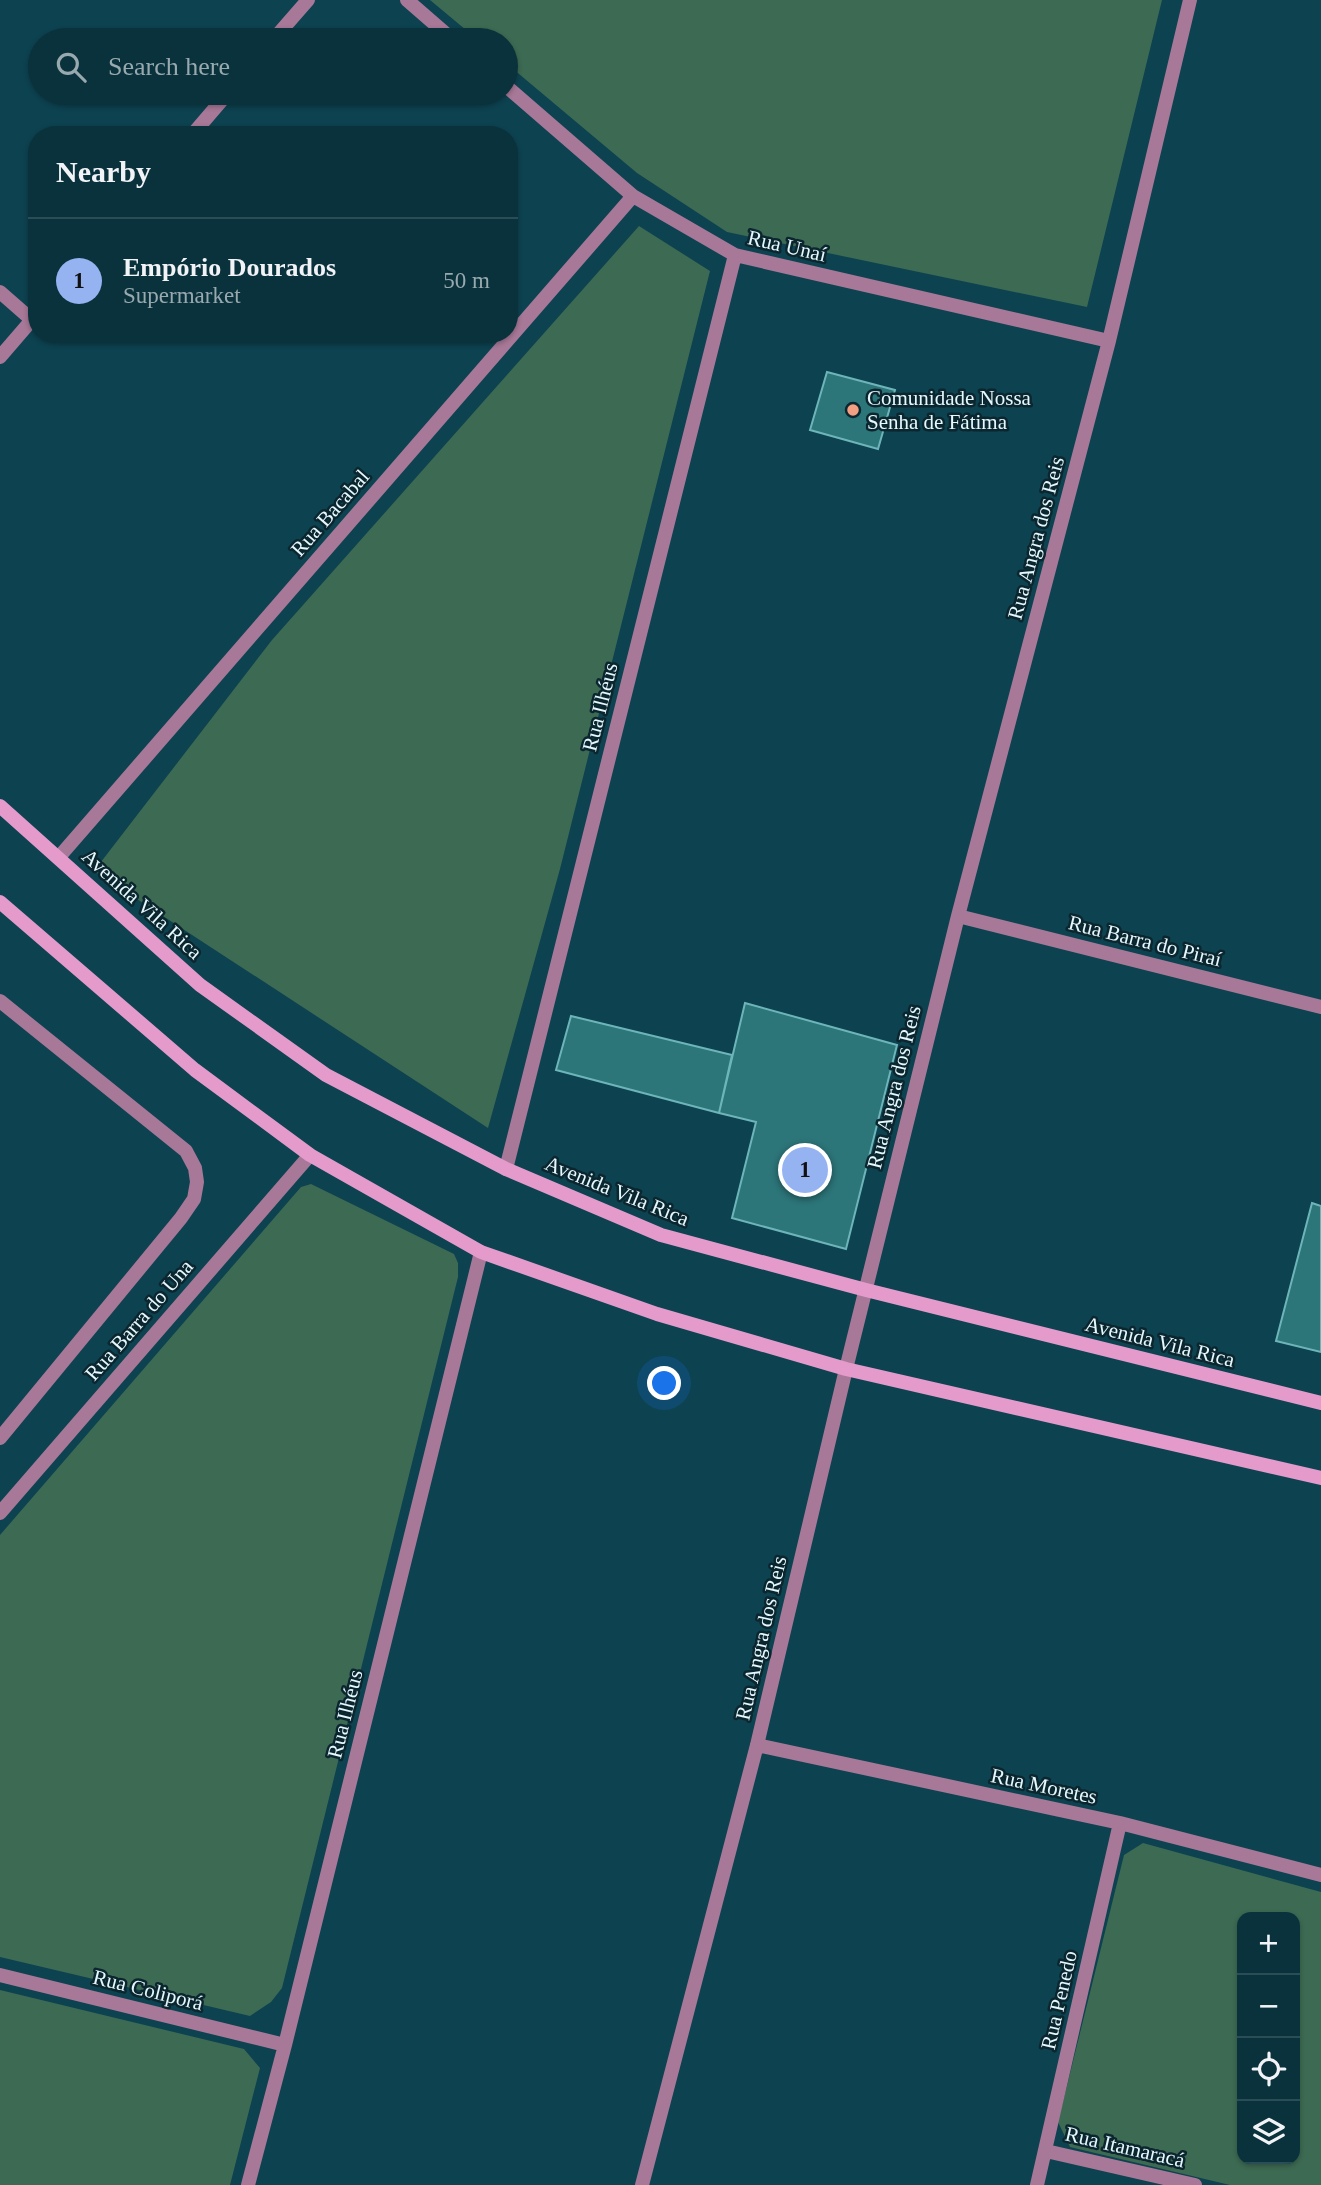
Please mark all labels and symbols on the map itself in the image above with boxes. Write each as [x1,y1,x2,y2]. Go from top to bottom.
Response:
street label: Rua Unaí [745,225,829,267]
place label: Comunidade Nossa Senha de Fátima [867,386,1032,434]
marker: Comunidade Nossa Senha de Fátima [845,402,861,418]
street label: Rua Angra dos Reis [1003,454,1069,622]
street label: Rua Bacabal [286,465,374,561]
street label: Rua Ilhéus [577,660,623,754]
street label: Avenida Vila Rica [77,844,207,965]
street label: Rua Barra do Piraí [1066,910,1224,972]
street label: Rua Angra dos Reis [862,1003,926,1171]
pin: 1 [782,1144,828,1196]
street label: Avenida Vila Rica [542,1151,693,1231]
street label: Rua Barra do Una [80,1254,198,1385]
street label: Avenida Vila Rica [1083,1312,1238,1372]
your location [647,1366,681,1400]
street label: Rua Angra dos Reis [730,1554,792,1722]
street label: Rua Ilhéus [322,1667,368,1761]
street label: Rua Moretes [989,1763,1099,1809]
street label: Rua Penedo [1036,1948,1082,2052]
street label: Rua Coliporá [90,1965,206,2015]
street label: Rua Itamaracá [1063,2122,1188,2173]

